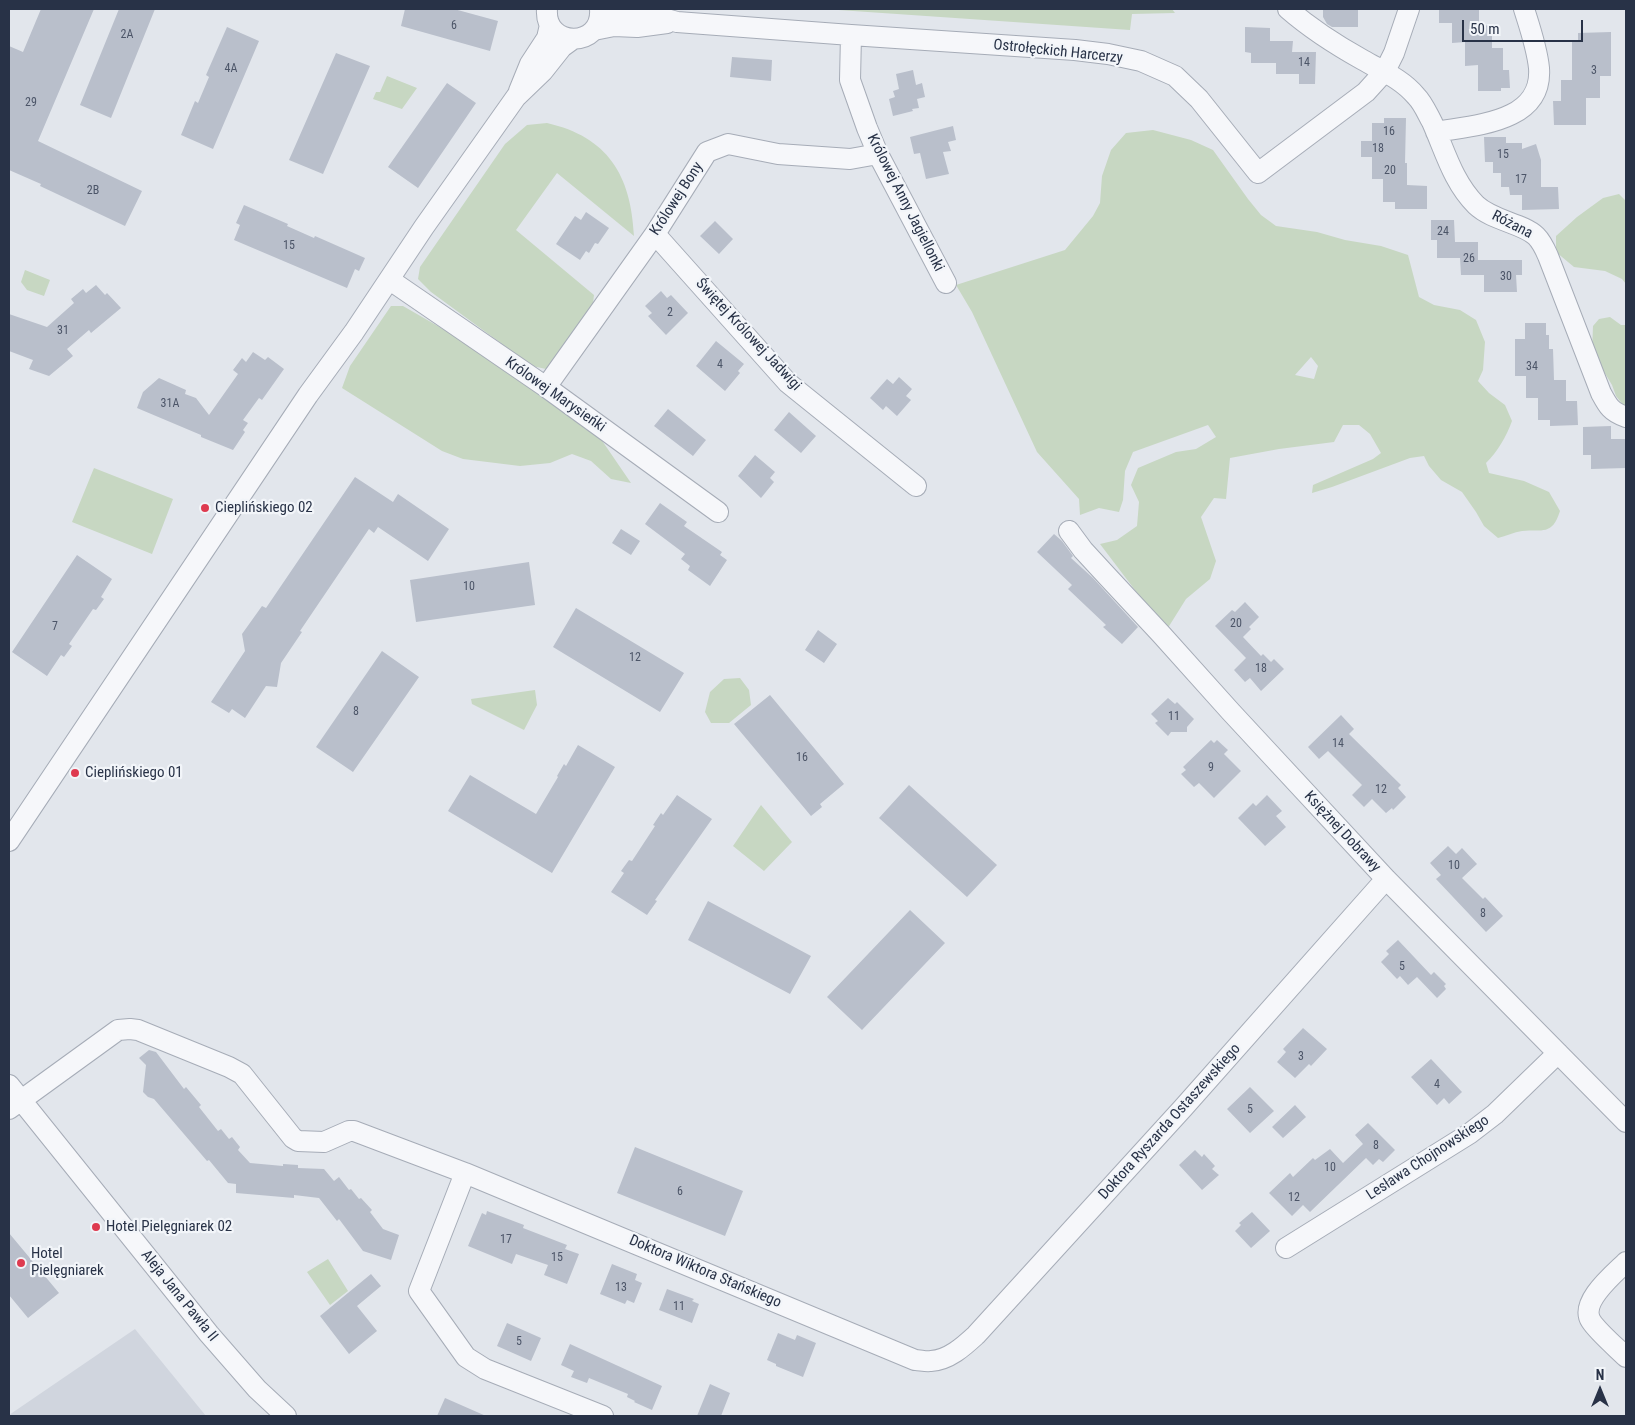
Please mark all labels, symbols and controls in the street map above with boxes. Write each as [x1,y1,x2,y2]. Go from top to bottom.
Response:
scale bar [1465,10,1586,42]
house number: 6 [451,19,457,33]
text: 50 m [1470,20,1500,38]
house number: 2A [121,28,133,42]
street label: Ostrołęckich Harcerzy [992,36,1124,68]
house number: 14 [1298,56,1310,70]
house number: 4A [225,62,237,76]
house number: 3 [1591,64,1597,78]
house number: 29 [25,96,37,110]
house number: 16 [1383,125,1395,139]
street label: Królowej Anny Jagiellonki [863,131,947,275]
house number: 18 [1372,142,1384,156]
house number: 15 [1497,148,1509,162]
street label: Królowej Bony [647,159,707,239]
house number: 20 [1384,164,1396,178]
house number: 17 [1515,173,1527,187]
house number: 2B [87,184,99,198]
street label: Różana [1488,207,1536,243]
house number: 24 [1437,225,1449,239]
house number: 15 [283,239,295,253]
house number: 26 [1463,252,1475,266]
house number: 30 [1500,270,1512,284]
street label: Świętej Królowej Jadwigi [691,275,805,395]
house number: 2 [667,306,673,320]
house number: 31 [57,324,69,338]
street label: Królowej Marysieńki [501,354,609,436]
house number: 4 [717,358,723,372]
house number: 34 [1526,360,1538,374]
house number: 31A [161,397,179,411]
place label: Cieplińskiego 02 [215,499,313,517]
marker: Cieplińskiego 02 [199,502,211,514]
house number: 10 [463,580,475,594]
house number: 20 [1230,617,1242,631]
house number: 7 [52,620,58,634]
house number: 12 [629,651,641,665]
house number: 18 [1255,662,1267,676]
house number: 8 [353,705,359,719]
house number: 11 [1168,710,1180,724]
house number: 14 [1332,737,1344,751]
house number: 16 [796,751,808,765]
house number: 9 [1208,761,1214,775]
place label: Cieplińskiego 01 [85,764,183,782]
marker: Cieplińskiego 01 [69,767,81,779]
house number: 12 [1375,783,1387,797]
street label: Księżnej Dobrawy [1300,788,1384,876]
house number: 10 [1448,859,1460,873]
house number: 8 [1480,907,1486,921]
house number: 5 [1399,960,1405,974]
street label: Doktora Ryszarda Ostaszewskiego [1095,1040,1245,1204]
house number: 3 [1298,1050,1304,1064]
house number: 4 [1434,1078,1440,1092]
house number: 5 [1247,1103,1253,1117]
street label: Lesława Chojnowskiego [1363,1112,1493,1204]
house number: 8 [1373,1139,1379,1153]
house number: 10 [1324,1161,1336,1175]
house number: 6 [677,1185,683,1199]
house number: 12 [1288,1191,1300,1205]
place label: Hotel Pielęgniarek 02 [106,1218,232,1236]
marker: Hotel Pielęgniarek 02 [90,1221,102,1233]
street label: Doktora Wiktora Stańskiego [626,1232,784,1312]
house number: 17 [500,1233,512,1247]
place label: Hotel Pielęgniarek [31,1245,104,1280]
street label: Aleja Jana Pawła II [137,1247,221,1345]
house number: 15 [551,1251,563,1265]
marker: Hotel Pielęgniarek [15,1257,27,1269]
house number: 13 [615,1281,627,1295]
house number: 11 [673,1300,685,1314]
house number: 5 [516,1335,522,1349]
north arrow [1575,1365,1625,1415]
text: N [1596,1367,1604,1383]

